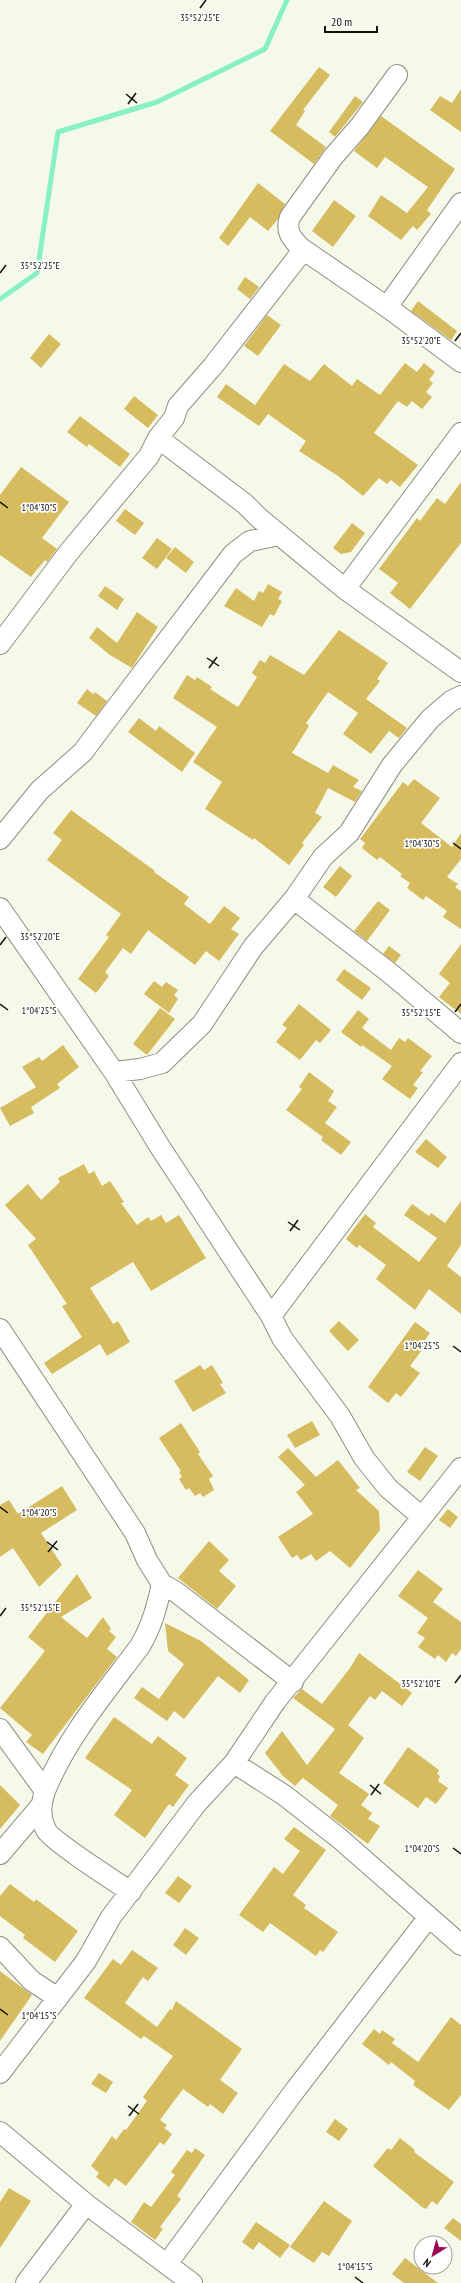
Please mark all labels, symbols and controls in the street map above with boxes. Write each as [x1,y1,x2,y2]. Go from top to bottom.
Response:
scale bar [325,8,377,34]
text: 35°52'25"E [180,11,220,24]
text: 20 m [331,14,352,29]
text: 35°52'25"E [20,259,60,272]
text: 35°52'20"E [401,334,441,347]
text: 1°04'30"S [22,501,56,514]
text: 1°04'30"S [405,837,439,850]
text: 35°52'20"E [20,930,60,943]
text: 1°04'25"S [22,1004,56,1017]
text: 35°52'15"E [401,1006,441,1019]
text: 1°04'25"S [405,1339,439,1352]
text: 1°04'20"S [22,1506,56,1519]
text: 35°52'15"E [20,1601,60,1614]
text: 35°52'10"E [401,1677,441,1690]
text: 1°04'20"S [405,1842,439,1855]
text: 1°04'15"S [22,2009,56,2022]
north arrow [413,2235,453,2275]
text: N [420,2256,434,2270]
text: 1°04'15"S [338,2260,372,2273]

